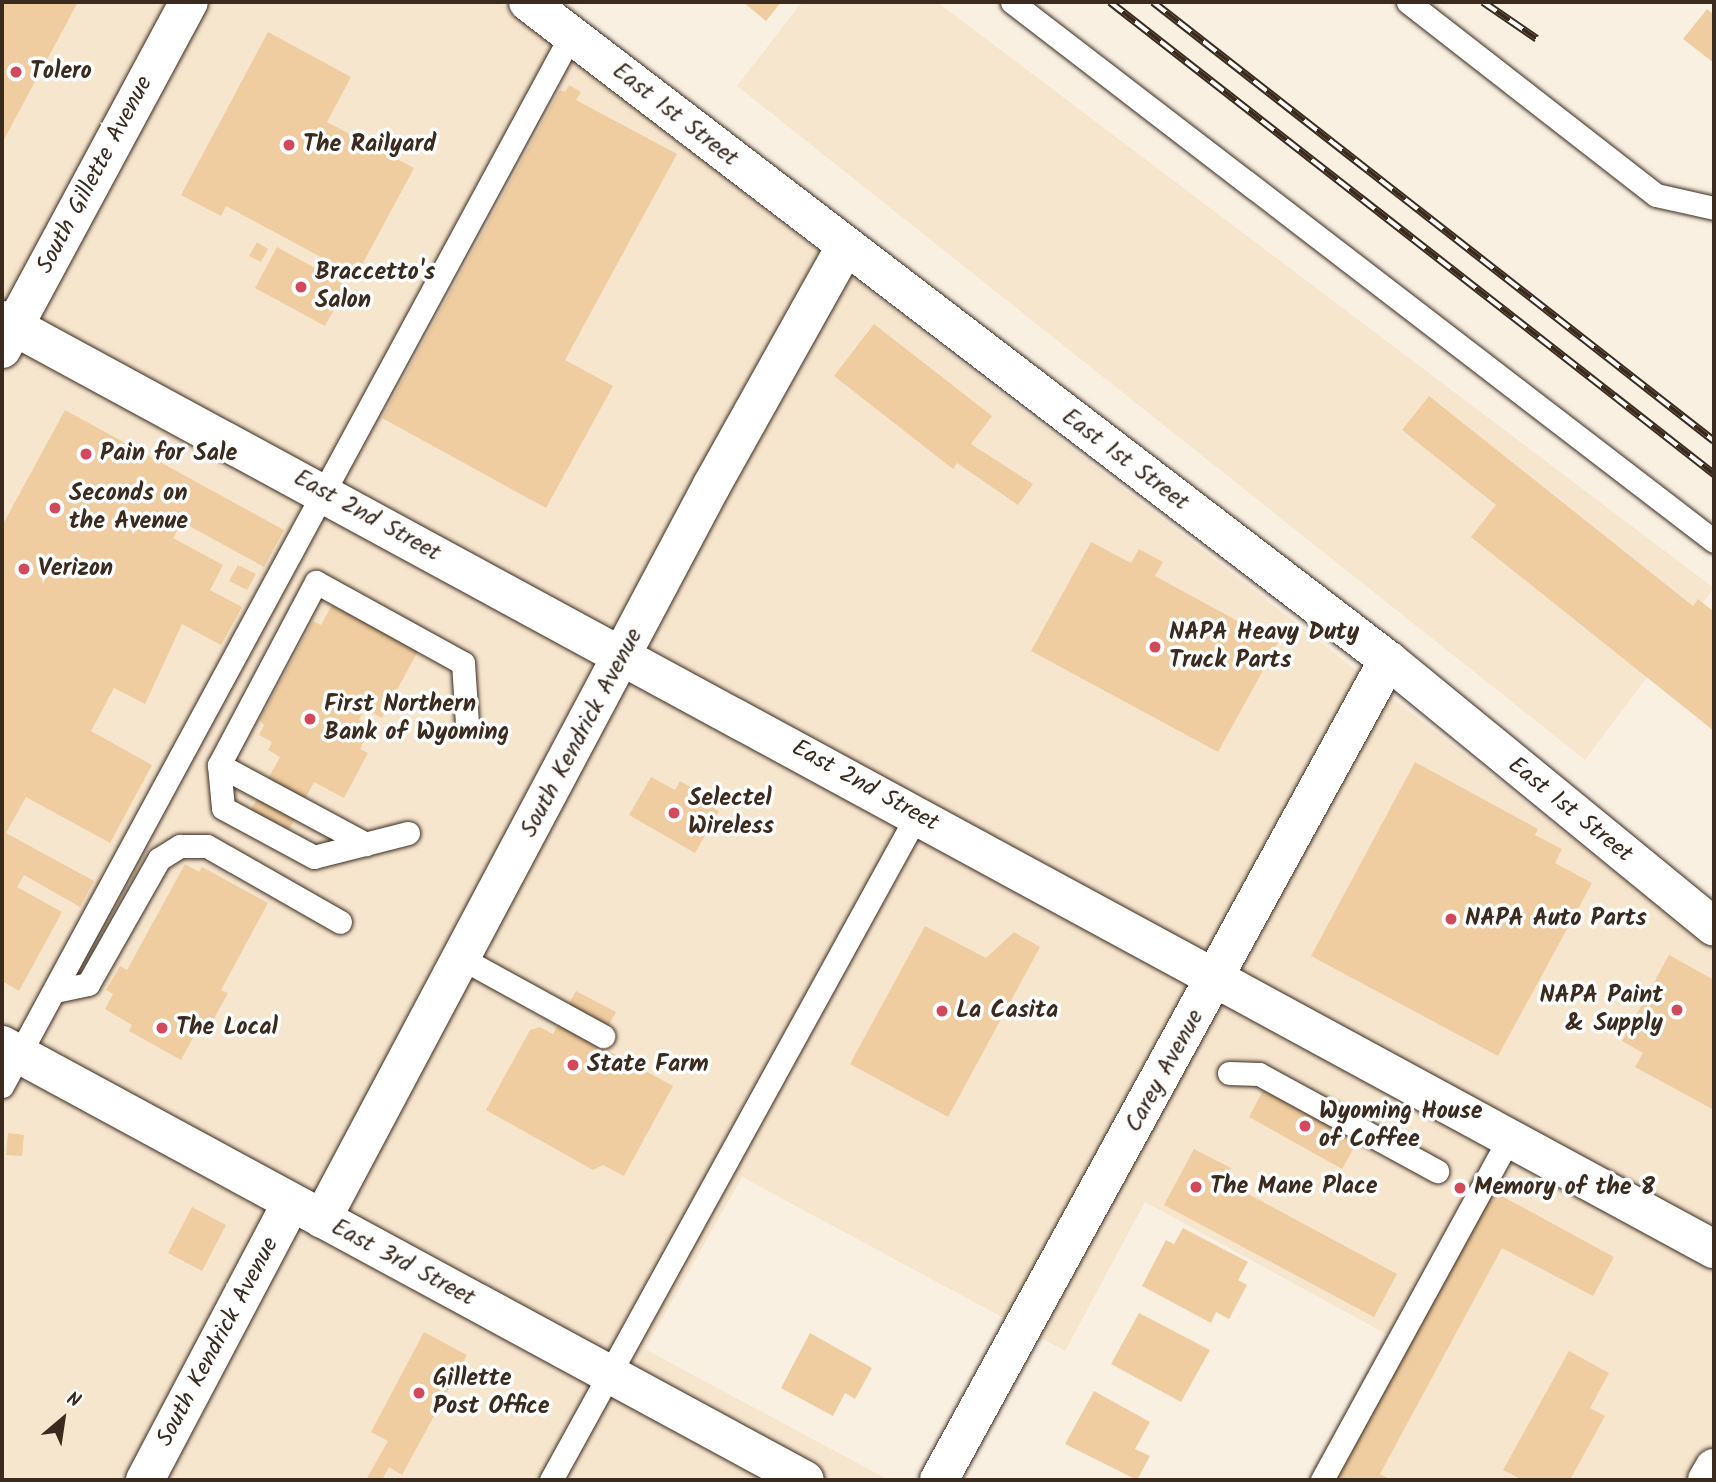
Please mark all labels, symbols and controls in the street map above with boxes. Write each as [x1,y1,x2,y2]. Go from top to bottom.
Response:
street label: East 1st Street [606,57,744,173]
place label: Tolero [30,58,92,86]
marker: Tolero [8,64,24,80]
street label: South Gillette Avenue [31,71,159,279]
place label: The Railyard [303,131,436,159]
marker: The Railyard [281,137,297,153]
place label: Braccetto's Salon [315,259,435,315]
marker: Braccetto's Salon [293,279,309,295]
street label: East 1st Street [1056,403,1194,517]
place label: Pain for Sale [100,440,237,468]
marker: Pain for Sale [78,446,94,462]
street label: East 2nd Street [288,464,446,568]
place label: Seconds on the Avenue [69,480,188,536]
marker: Seconds on the Avenue [47,500,63,516]
place label: Verizon [38,555,113,583]
marker: Verizon [16,561,32,577]
place label: NAPA Heavy Duty Truck Parts [1169,619,1359,675]
street label: South Kendrick Avenue [515,624,649,842]
marker: NAPA Heavy Duty Truck Parts [1147,639,1163,655]
place label: First Northern Bank of Wyoming [324,691,509,747]
marker: First Northern Bank of Wyoming [302,711,318,727]
street label: East 2nd Street [786,734,944,838]
street label: East 1st Street [1502,751,1638,869]
place label: Selectel Wireless [688,785,774,841]
marker: Selectel Wireless [666,805,682,821]
place label: NAPA Auto Parts [1465,905,1647,933]
marker: NAPA Auto Parts [1443,911,1459,927]
place label: NAPA Paint & Supply [1539,982,1663,1038]
place label: La Casita [956,997,1058,1025]
marker: NAPA Paint & Supply [1669,1002,1685,1018]
marker: La Casita [934,1003,950,1019]
street label: Carey Avenue [1119,1005,1211,1137]
place label: The Local [176,1014,278,1042]
marker: The Local [154,1020,170,1036]
place label: State Farm [587,1051,709,1079]
marker: State Farm [565,1057,581,1073]
place label: Wyoming House of Coffee [1319,1098,1482,1154]
marker: Wyoming House of Coffee [1297,1118,1313,1134]
place label: The Mane Place [1210,1173,1377,1201]
place label: Memory of the 8 [1474,1174,1655,1202]
marker: The Mane Place [1188,1179,1204,1195]
marker: Memory of the 8 [1452,1180,1468,1196]
street label: East 3rd Street [326,1213,480,1313]
street label: South Kendrick Avenue [151,1233,285,1451]
place label: Gillette Post Office [433,1365,550,1421]
north arrow [28,1384,98,1454]
text: N [61,1385,86,1417]
marker: Gillette Post Office [411,1385,427,1401]

